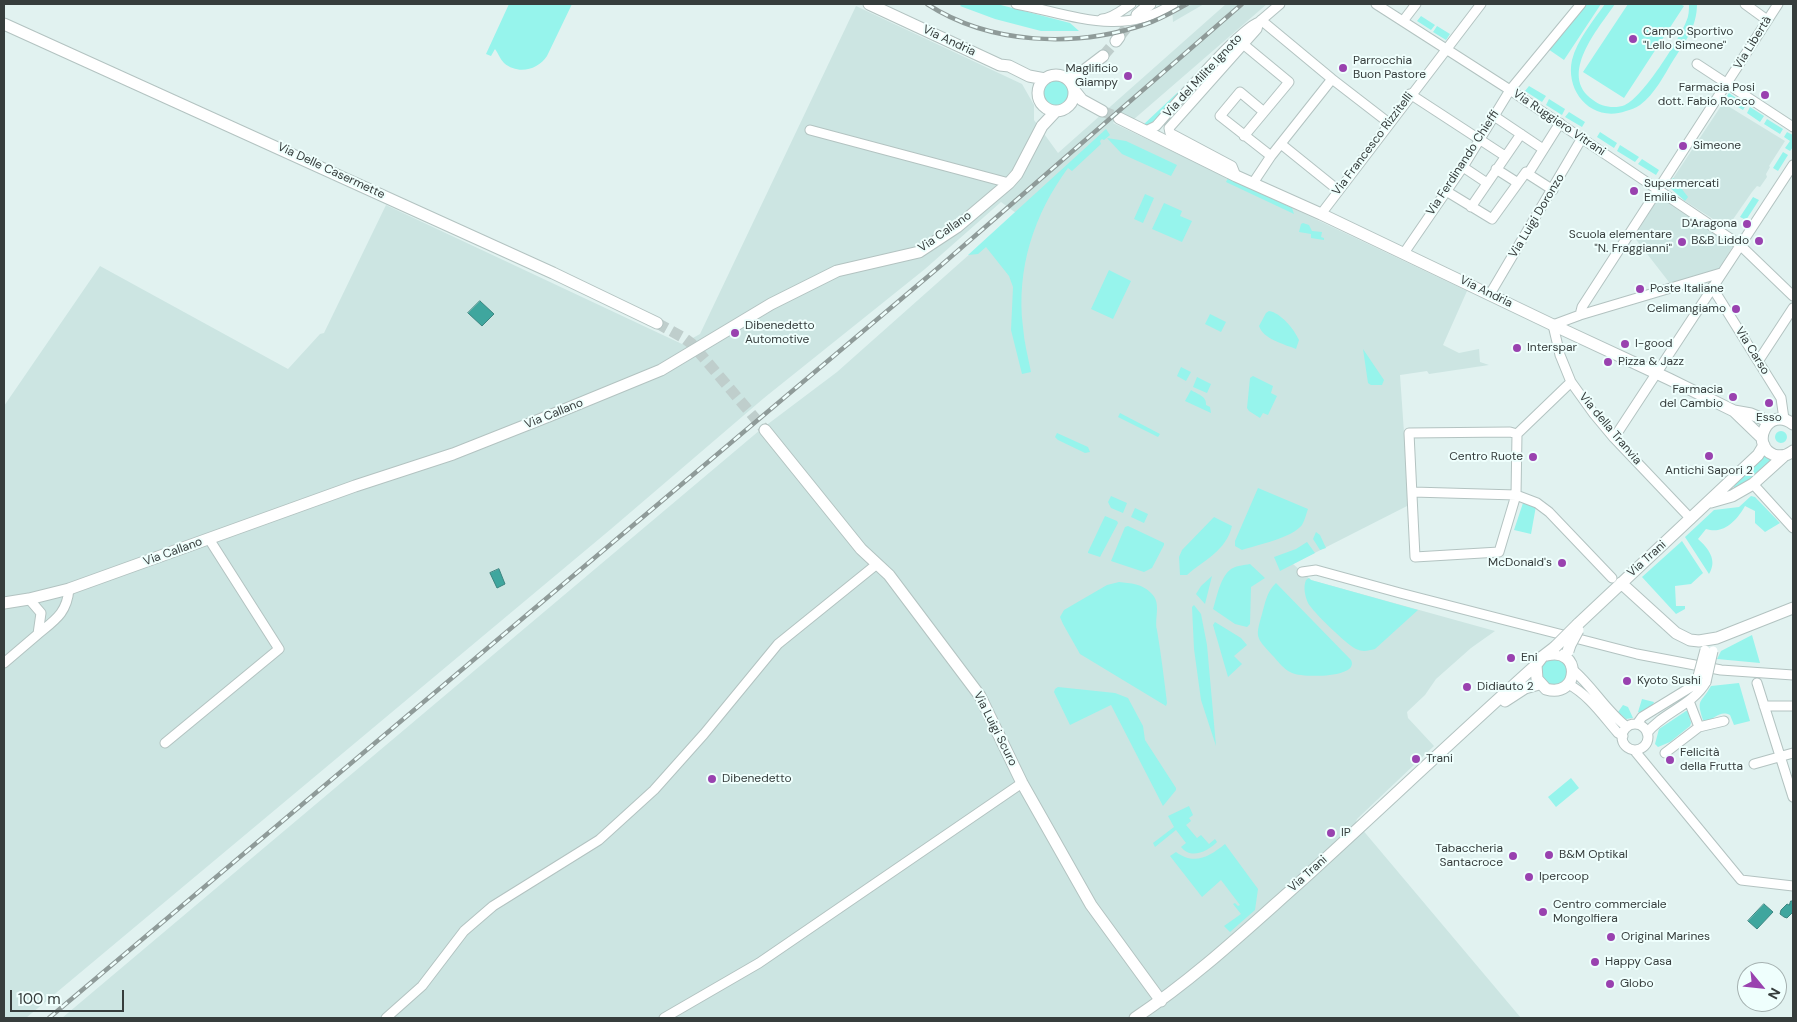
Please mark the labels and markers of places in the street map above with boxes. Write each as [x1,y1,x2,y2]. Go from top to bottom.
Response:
place label: Campo Sportivo "Lello Simeone" [1643,25,1733,53]
marker: Campo Sportivo "Lello Simeone" [1627,33,1639,45]
place label: Parrocchia Buon Pastore [1353,54,1426,82]
place label: Maglificio Giampy [1066,62,1118,90]
marker: Parrocchia Buon Pastore [1337,62,1349,74]
marker: Maglificio Giampy [1122,70,1134,82]
place label: Farmacia Posi dott. Fabio Rocco [1658,81,1755,109]
marker: Farmacia Posi dott. Fabio Rocco [1759,89,1771,101]
place label: Simeone [1693,139,1741,153]
marker: Simeone [1677,140,1689,152]
place label: Supermercati Emilia [1644,177,1719,205]
marker: Supermercati Emilia [1628,185,1640,197]
place label: D'Aragona [1682,217,1737,231]
marker: D'Aragona [1741,218,1753,230]
place label: Scuola elementare "N. Fraggianni" [1569,228,1672,256]
place label: B&B Liddo [1691,234,1749,248]
marker: B&B Liddo [1753,235,1765,247]
marker: Scuola elementare "N. Fraggianni" [1676,236,1688,248]
place label: Poste Italiane [1650,282,1724,296]
marker: Poste Italiane [1634,283,1646,295]
place label: Celimangiamo [1647,302,1726,316]
marker: Celimangiamo [1730,303,1742,315]
place label: Dibenedetto Automotive [745,319,815,347]
marker: Dibenedetto Automotive [729,327,741,339]
place label: I-good [1635,337,1673,351]
marker: I-good [1619,338,1631,350]
place label: Interspar [1527,341,1577,355]
marker: Interspar [1511,342,1523,354]
place label: Pizza & Jazz [1618,355,1684,369]
marker: Pizza & Jazz [1602,356,1614,368]
place label: Farmacia del Cambio [1659,383,1723,411]
marker: Farmacia del Cambio [1727,391,1739,403]
marker: Esso [1763,397,1775,409]
place label: Esso [1756,411,1782,425]
place label: Centro Ruote [1449,450,1523,464]
marker: Antichi Sapori 2 [1703,450,1715,462]
marker: Centro Ruote [1527,451,1539,463]
place label: Antichi Sapori 2 [1665,464,1753,478]
place label: McDonald's [1488,556,1552,570]
marker: McDonald's [1556,557,1568,569]
place label: Eni [1521,651,1538,665]
marker: Eni [1505,652,1517,664]
place label: Kyoto Sushi [1637,674,1701,688]
marker: Kyoto Sushi [1621,675,1633,687]
place label: Didiauto 2 [1477,680,1534,694]
marker: Didiauto 2 [1461,681,1473,693]
place label: Felicità della Frutta [1680,746,1743,774]
place label: Trani [1426,752,1453,766]
marker: Trani [1410,753,1422,765]
marker: Felicità della Frutta [1664,754,1676,766]
place label: Dibenedetto [722,772,792,786]
marker: Dibenedetto [706,773,718,785]
place label: IP [1341,826,1351,840]
marker: IP [1325,827,1337,839]
place label: Tabaccheria Santacroce [1435,842,1503,870]
place label: B&M Optikal [1559,848,1628,862]
marker: B&M Optikal [1543,849,1555,861]
marker: Tabaccheria Santacroce [1507,850,1519,862]
place label: Ipercoop [1539,870,1589,884]
marker: Ipercoop [1523,871,1535,883]
place label: Centro commerciale Mongolfiera [1553,898,1667,926]
marker: Centro commerciale Mongolfiera [1537,906,1549,918]
place label: Original Marines [1621,930,1710,944]
marker: Original Marines [1605,931,1617,943]
place label: Happy Casa [1605,955,1672,969]
marker: Happy Casa [1589,956,1601,968]
place label: Globo [1620,977,1654,991]
marker: Globo [1604,978,1616,990]

